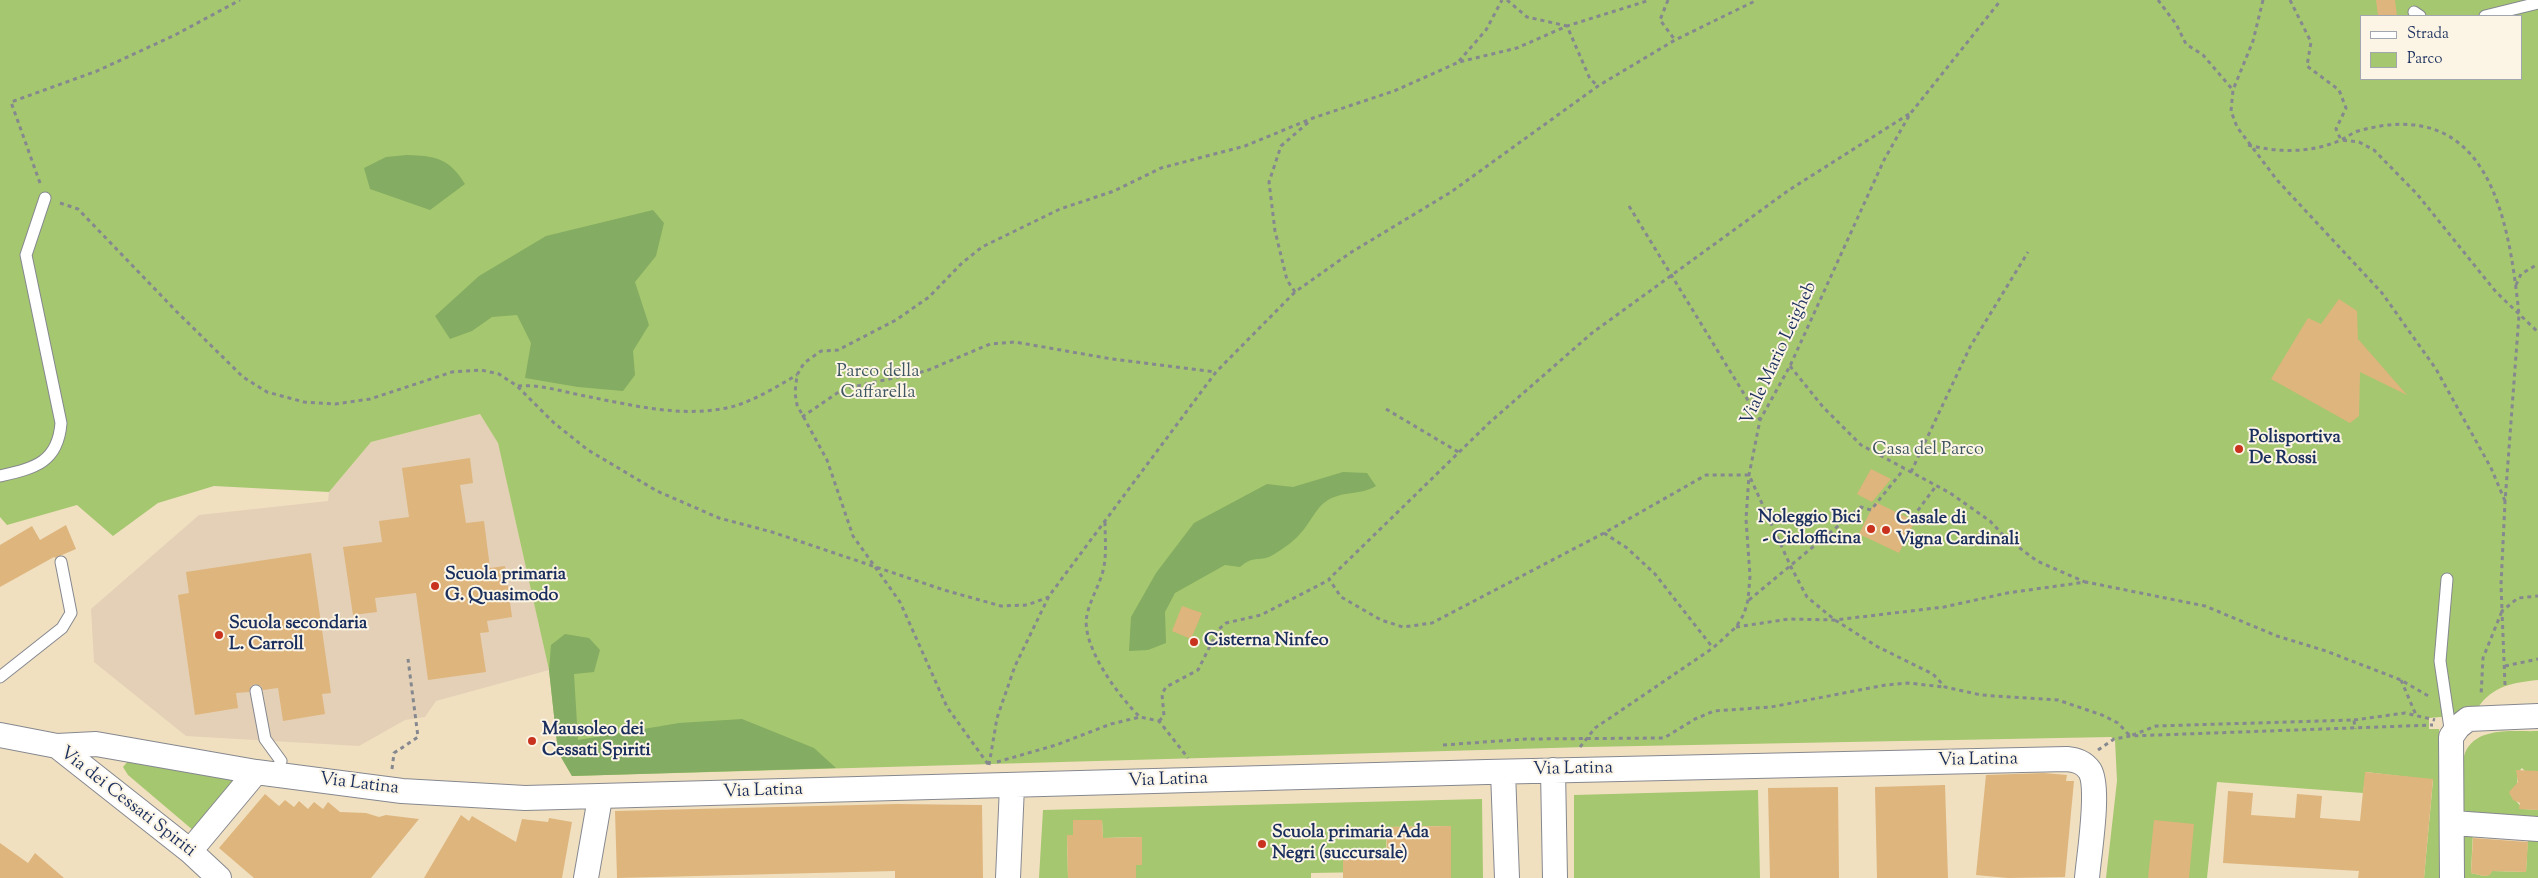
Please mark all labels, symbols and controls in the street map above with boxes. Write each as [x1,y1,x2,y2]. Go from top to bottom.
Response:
legend [2360,15,2523,80]
text: Strada [2407,24,2449,45]
text: Parco [2407,49,2443,70]
street label: Viale Mario Leigheb [1737,279,1823,429]
park label: Parco della Caffarella [836,362,920,404]
place label: Polisportiva De Rossi [2249,428,2341,470]
park label: Casa del Parco [1872,440,1984,462]
marker: Polisportiva De Rossi [2233,443,2245,455]
place label: Noleggio Bici - Ciclofficina [1758,508,1861,550]
place label: Casale di Vigna Cardinali [1896,509,2019,552]
marker: Noleggio Bici - Ciclofficina [1865,523,1877,535]
marker: Casale di Vigna Cardinali [1880,524,1892,536]
place label: Scuola primaria G. Quasimodo [445,565,566,608]
marker: Scuola primaria G. Quasimodo [429,580,441,592]
place label: Scuola secondaria L. Carroll [229,614,367,656]
marker: Scuola secondaria L. Carroll [213,629,225,641]
place label: Cisterna Ninfeo [1204,631,1329,653]
marker: Cisterna Ninfeo [1188,636,1200,648]
place label: Mausoleo dei Cessati Spiriti [542,720,651,762]
marker: Mausoleo dei Cessati Spiriti [526,735,538,747]
street label: Via dei Cessati Spiriti [55,743,199,863]
street label: Via Latina [1938,750,2018,772]
street label: Via Latina [1533,759,1613,781]
street label: Via Latina [318,769,400,801]
street label: Via Latina [1128,769,1208,793]
street label: Via Latina [723,780,803,804]
place label: Scuola primaria Ada Negri (succursale) [1272,823,1429,866]
marker: Scuola primaria Ada Negri (succursale) [1256,838,1268,850]

